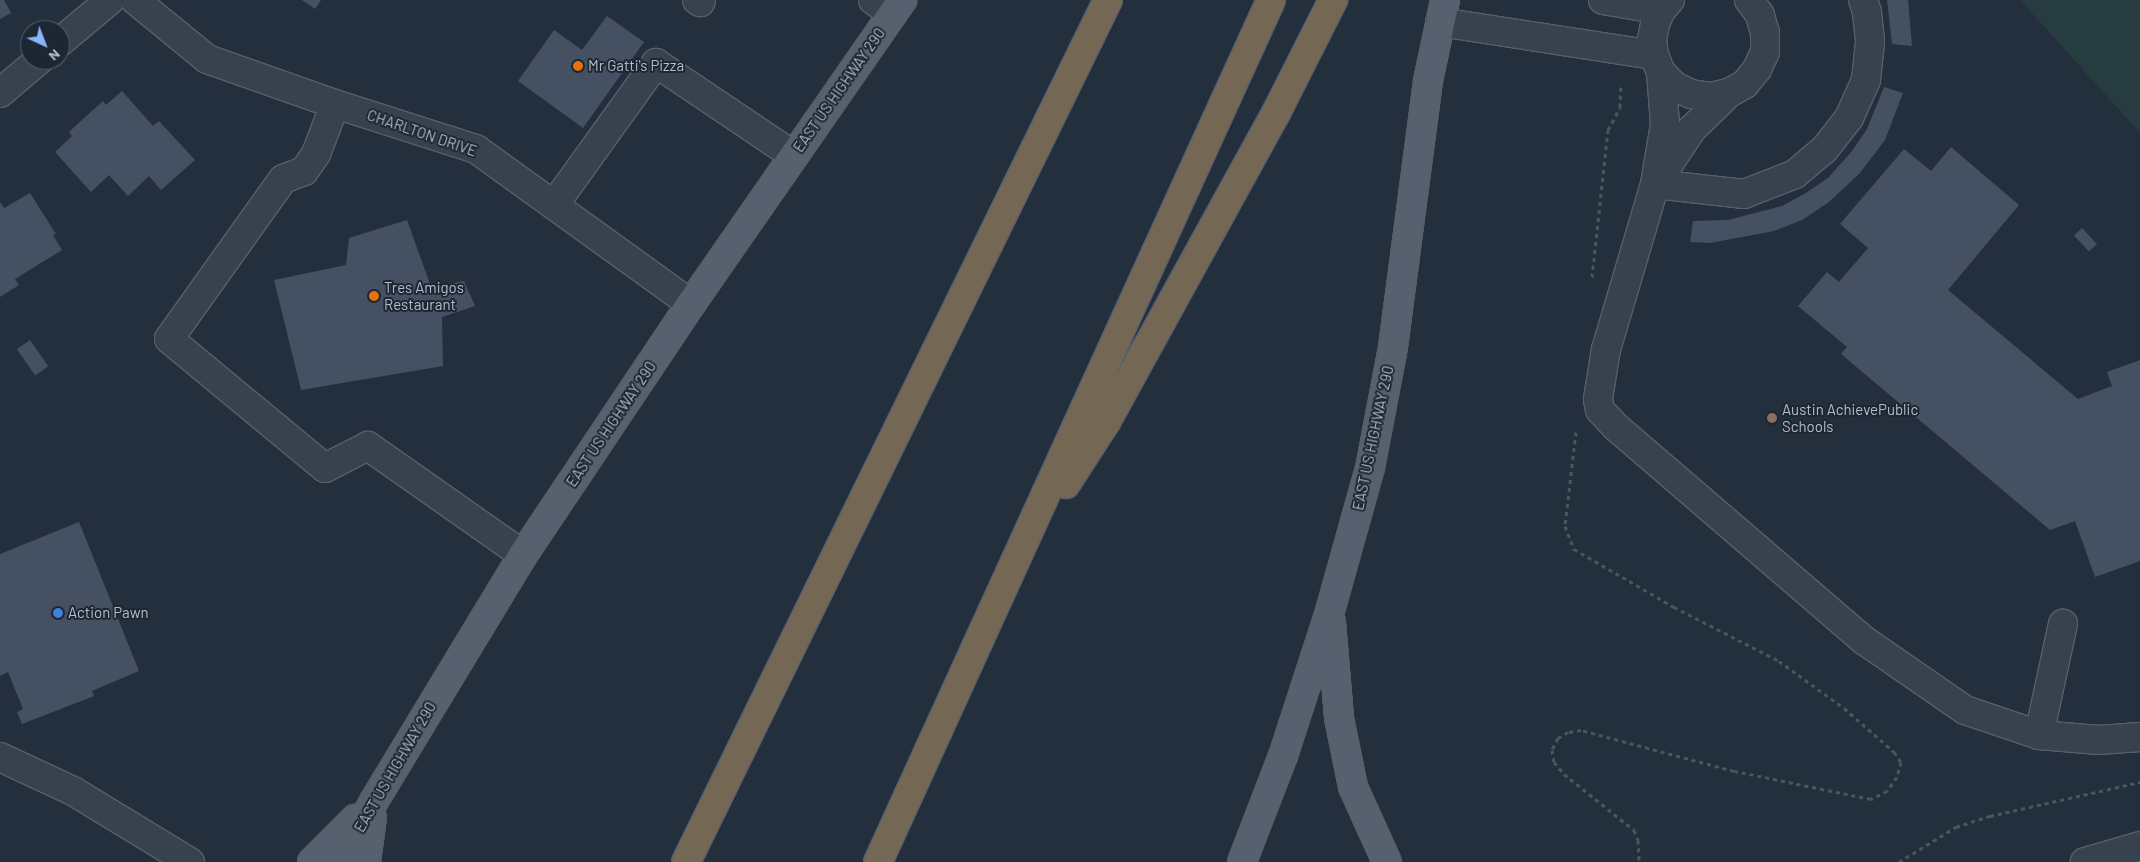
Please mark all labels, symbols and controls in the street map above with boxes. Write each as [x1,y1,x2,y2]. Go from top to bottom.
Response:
north arrow [20,20,70,70]
street label: EAST US HIGHWAY 290 [789,24,889,156]
text: N [46,46,64,65]
place label: Mr Gatti's Pizza [588,57,684,75]
marker: Mr Gatti's Pizza [572,60,584,72]
street label: CHARLTON DRIVE [365,106,479,160]
place label: Tres Amigos Restaurant [384,278,464,313]
marker: Tres Amigos Restaurant [368,290,380,302]
street label: EAST US HIGHWAY 290 [562,358,660,490]
street label: EAST US HIGHWAY 290 [1349,364,1397,512]
place label: Austin AchievePublic Schools [1782,400,1918,435]
marker: Austin AchievePublic Schools [1766,412,1778,424]
place label: Action Pawn [68,604,149,622]
marker: Action Pawn [52,607,64,619]
street label: EAST US HIGHWAY 290 [350,699,440,835]

